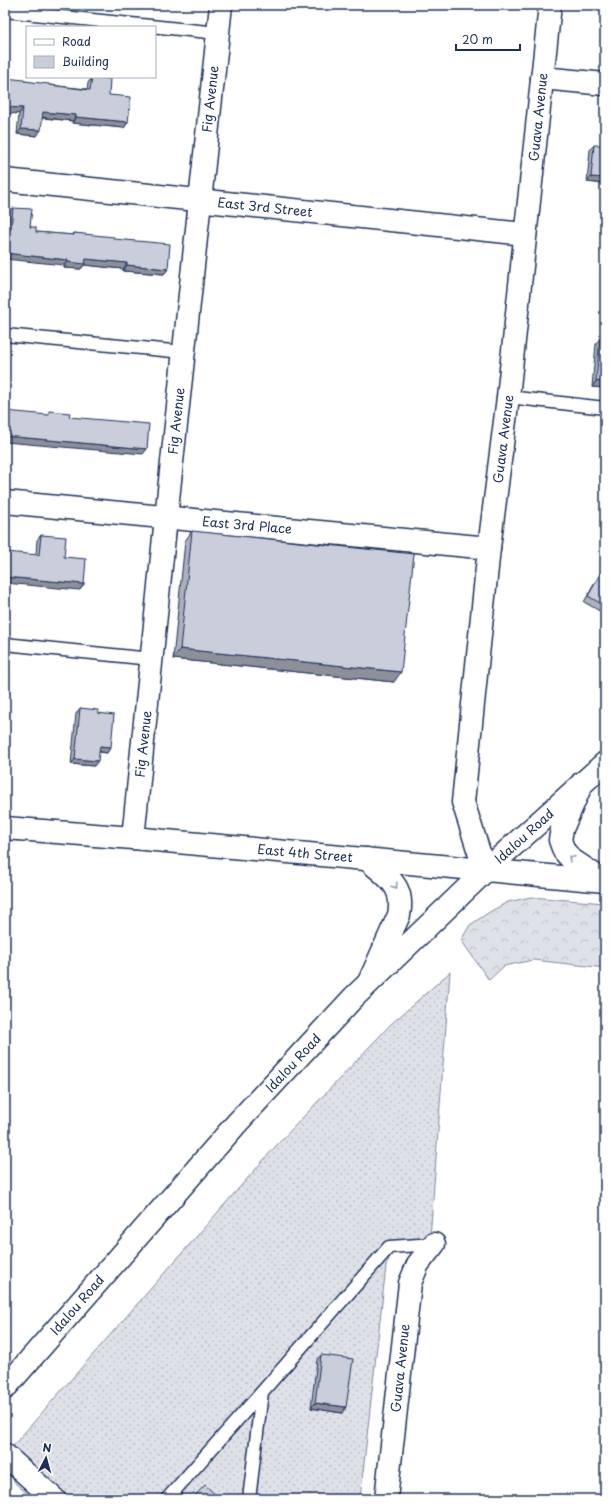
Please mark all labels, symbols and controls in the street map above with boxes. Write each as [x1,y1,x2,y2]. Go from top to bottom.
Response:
legend [26,26,156,78]
scale bar [456,26,520,52]
text: 20 m [462,30,493,48]
text: Road [62,32,91,50]
text: Building [62,52,109,70]
street label: Fig Avenue [197,65,222,133]
street label: Guava Avenue [523,72,552,162]
street label: East 3rd Street [217,192,314,221]
street label: Fig Avenue [163,387,188,455]
street label: Guava Avenue [488,394,517,484]
street label: East 3rd Place [201,511,293,538]
street label: Fig Avenue [130,710,155,778]
street label: Idalou Road [490,804,558,867]
street label: East 4th Street [257,839,354,866]
one-way arrow [568,856,576,863]
one-way arrow [390,882,398,889]
street label: Idalou Road [260,1029,325,1096]
street label: Idalou Road [45,1270,108,1339]
street label: Guava Avenue [385,1323,414,1413]
north arrow [26,1438,66,1478]
text: N [42,1439,53,1456]

